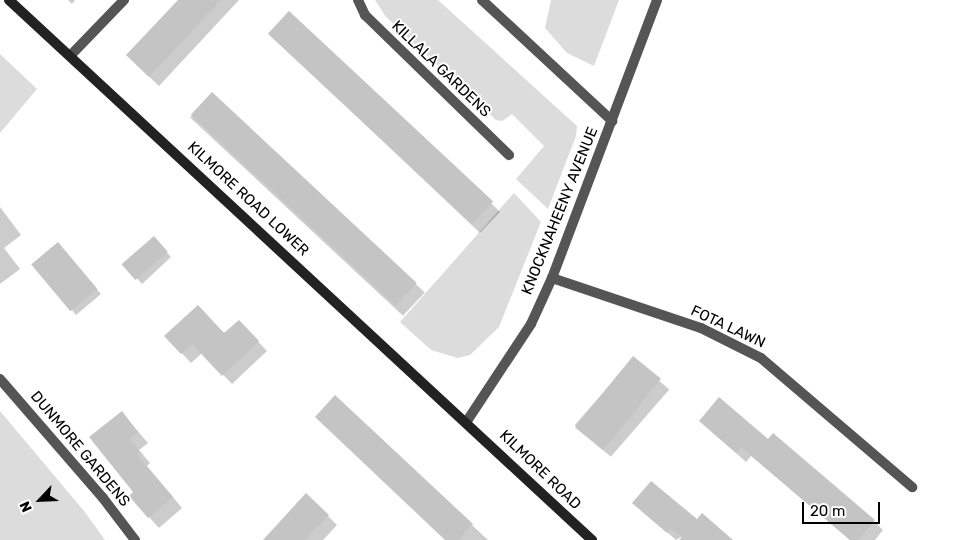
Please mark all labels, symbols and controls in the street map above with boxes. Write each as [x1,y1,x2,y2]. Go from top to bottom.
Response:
street label: KILLALA GARDENS [388,17,494,121]
street label: KNOCKNAHEENY AVENUE [518,124,602,298]
street label: KILMORE ROAD LOWER [184,138,312,260]
street label: FOTA LAWN [688,302,768,352]
street label: DUNMORE GARDENS [27,388,133,510]
street label: KILMORE ROAD [495,427,585,513]
north arrow [15,475,65,525]
scale bar [805,492,882,524]
text: 20 m [810,502,845,520]

